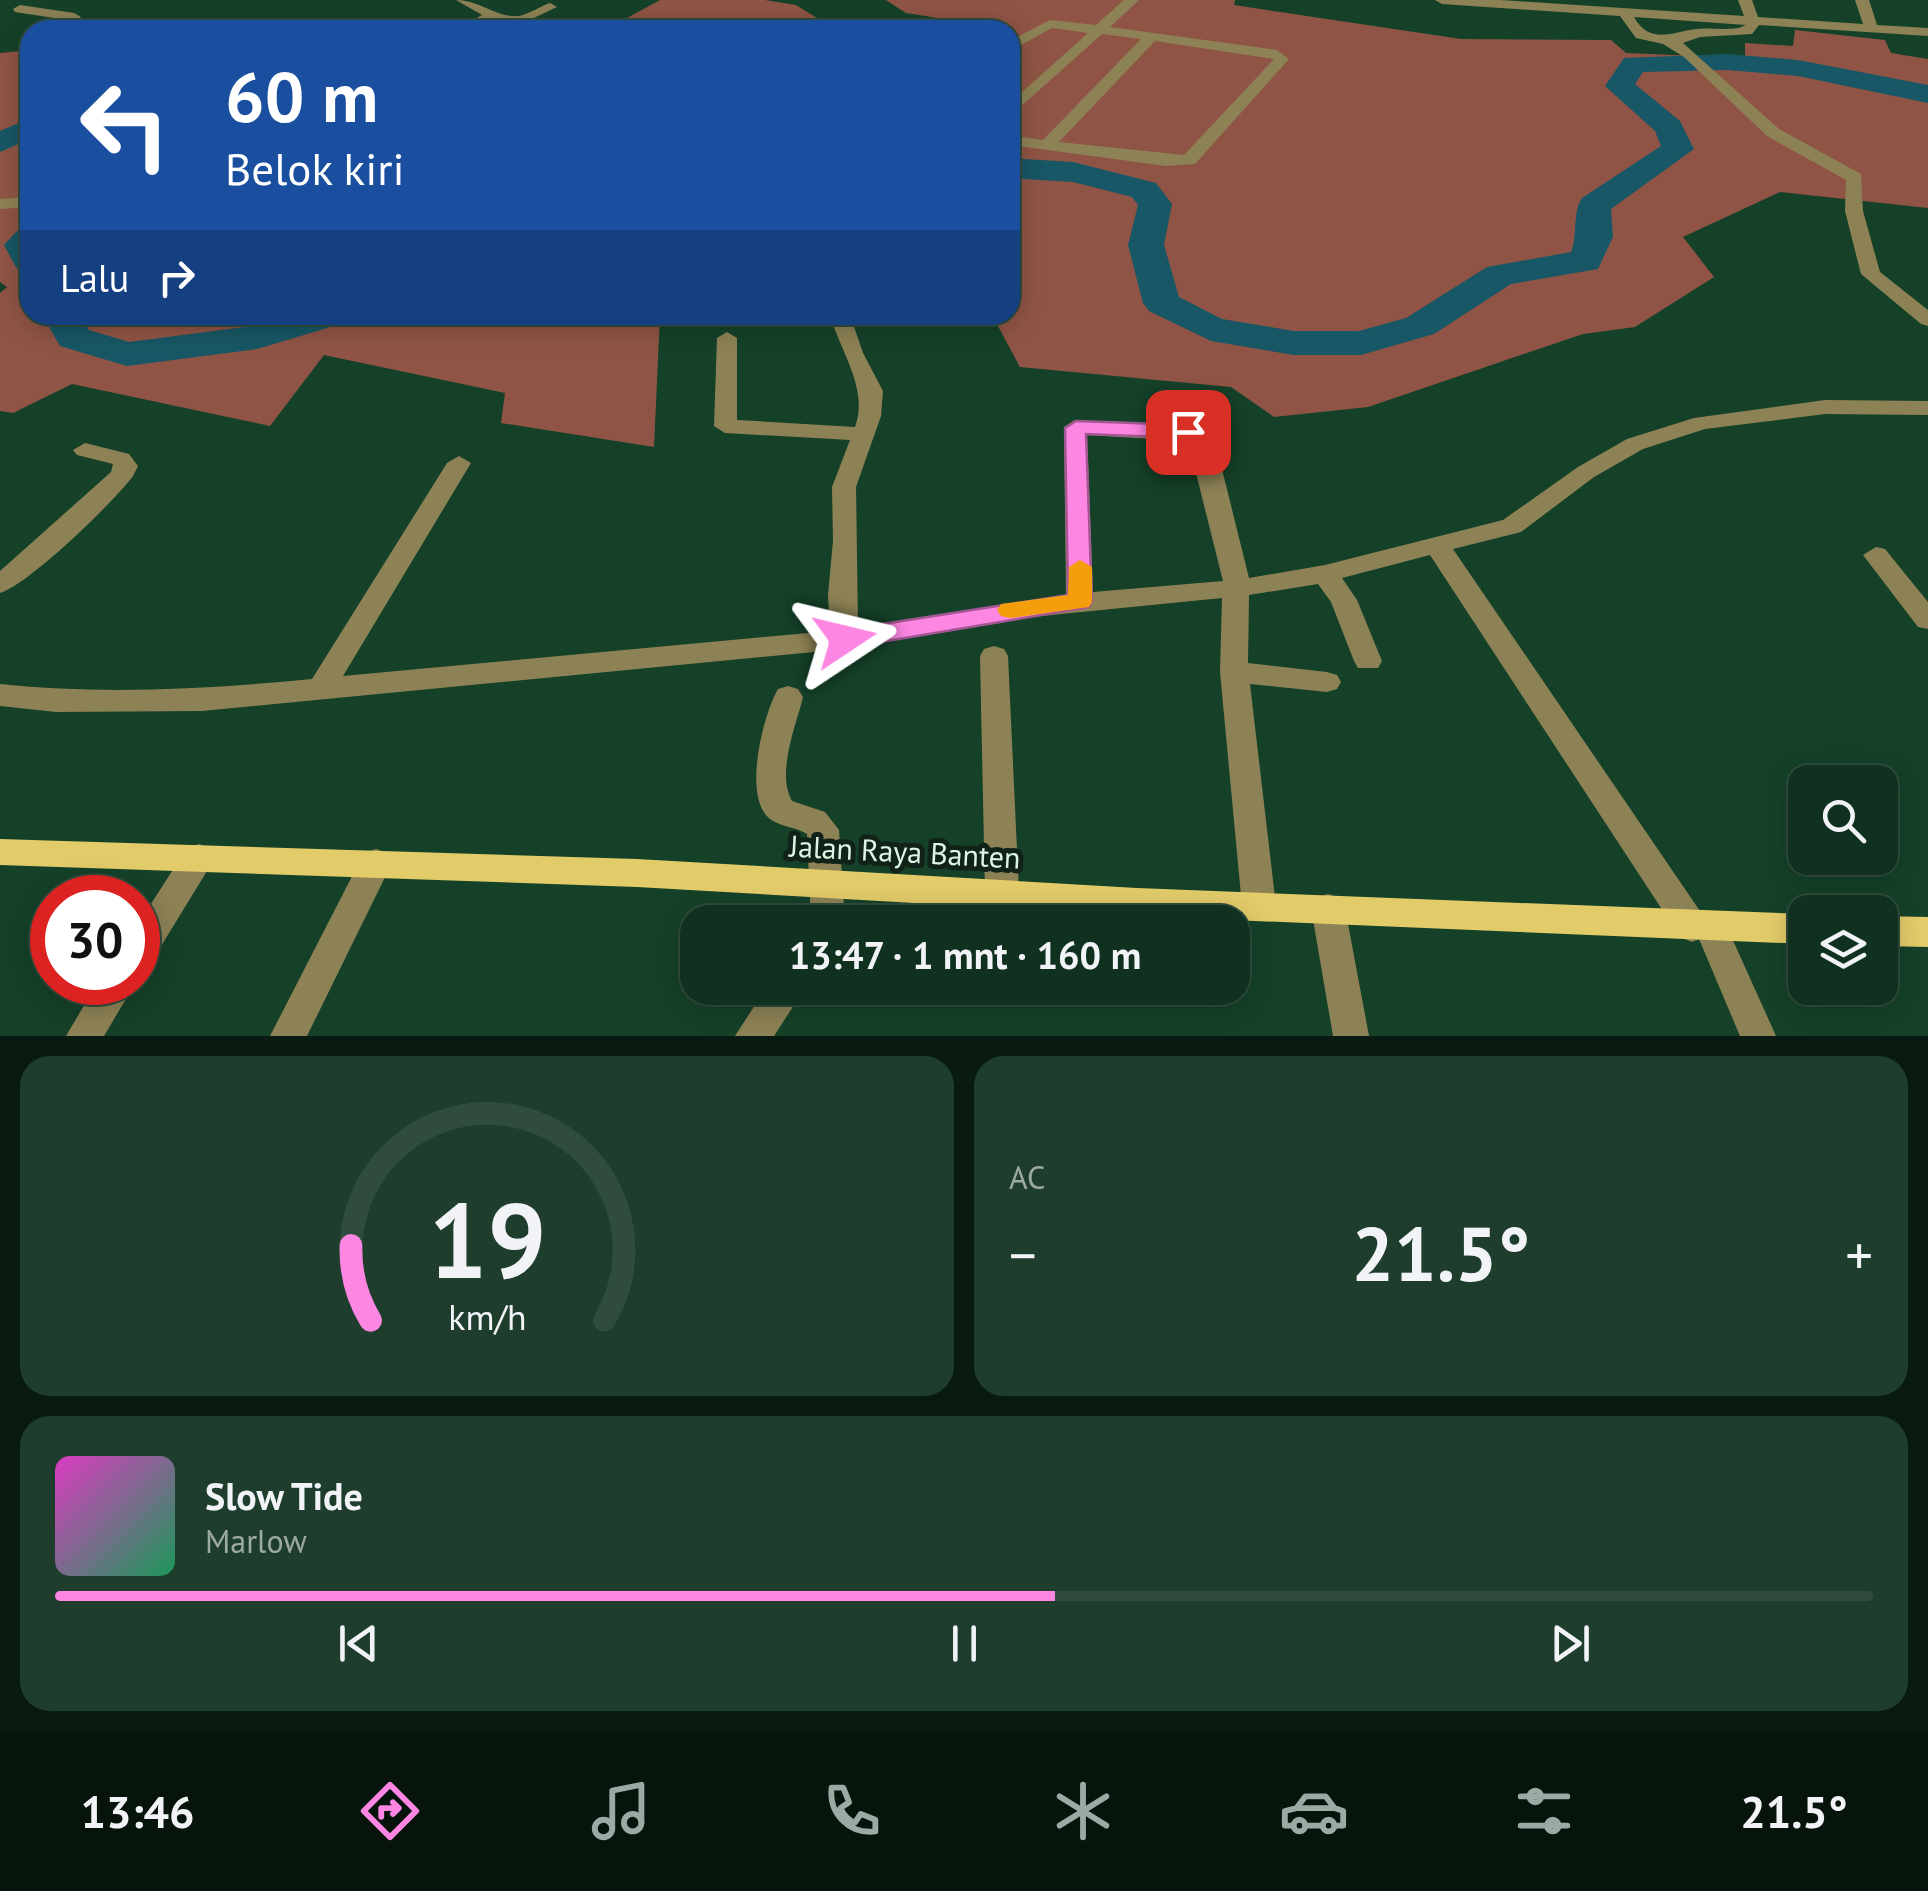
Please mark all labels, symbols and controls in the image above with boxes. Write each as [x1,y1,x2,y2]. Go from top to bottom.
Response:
text: 60 m [225,51,378,141]
icon: left [60,60,190,190]
text: Belok kiri [225,139,405,197]
icon: right [149,250,204,305]
text: Lalu [60,253,129,302]
pin [1146,390,1231,475]
icon: arrive [1161,405,1216,460]
position arrow [793,587,897,691]
map controls [1788,765,1898,1005]
button: search [1788,765,1898,875]
street label: Jalan Raya Banten [787,825,1022,877]
speed limit sign: 30 [30,875,160,1005]
button: layers [1788,895,1898,1005]
text: 13:47 · 1 mnt · 160 m [789,930,1141,979]
text: AC [1009,1156,1045,1198]
text: 19 [428,1172,546,1307]
text: 21.5° [1352,1205,1530,1302]
text: − [1009,1219,1037,1290]
text: + [1845,1219,1873,1290]
text: km/h [448,1294,526,1340]
text: Slow Tide [205,1471,363,1520]
text: Marlow [205,1520,307,1562]
icon: previous [331,1616,386,1671]
icon: pause [937,1616,992,1671]
icon: next [1543,1616,1598,1671]
icon: directions [355,1776,425,1846]
icon: music [586,1776,656,1846]
icon: phone [817,1776,887,1846]
icon: climate [1048,1776,1118,1846]
icon: car [1279,1776,1349,1846]
icon: filters [1509,1776,1579,1846]
text: 13:46 [80,1782,195,1840]
text: 21.5° [1740,1782,1848,1840]

